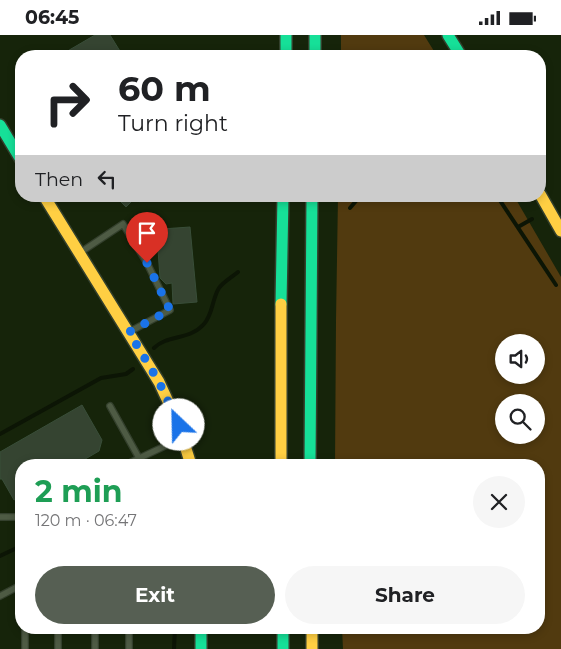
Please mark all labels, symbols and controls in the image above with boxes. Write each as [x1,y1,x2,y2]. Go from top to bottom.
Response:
text: 06:45 [25,6,79,29]
text: 60 m [118,67,211,110]
icon: right [35,70,100,135]
text: Turn right [118,110,228,137]
icon: left [93,165,121,193]
text: Then [35,168,83,191]
pin [126,212,168,263]
icon: arrive [133,219,161,247]
map controls [495,334,545,444]
button: sound [495,334,545,384]
button: search [495,394,545,444]
position arrow [152,398,204,450]
text: 2 min [35,473,122,510]
button: close [473,476,525,528]
text: 120 m · 06:47 [35,511,137,530]
button: Exit [35,566,275,624]
button: Share [285,566,525,624]

